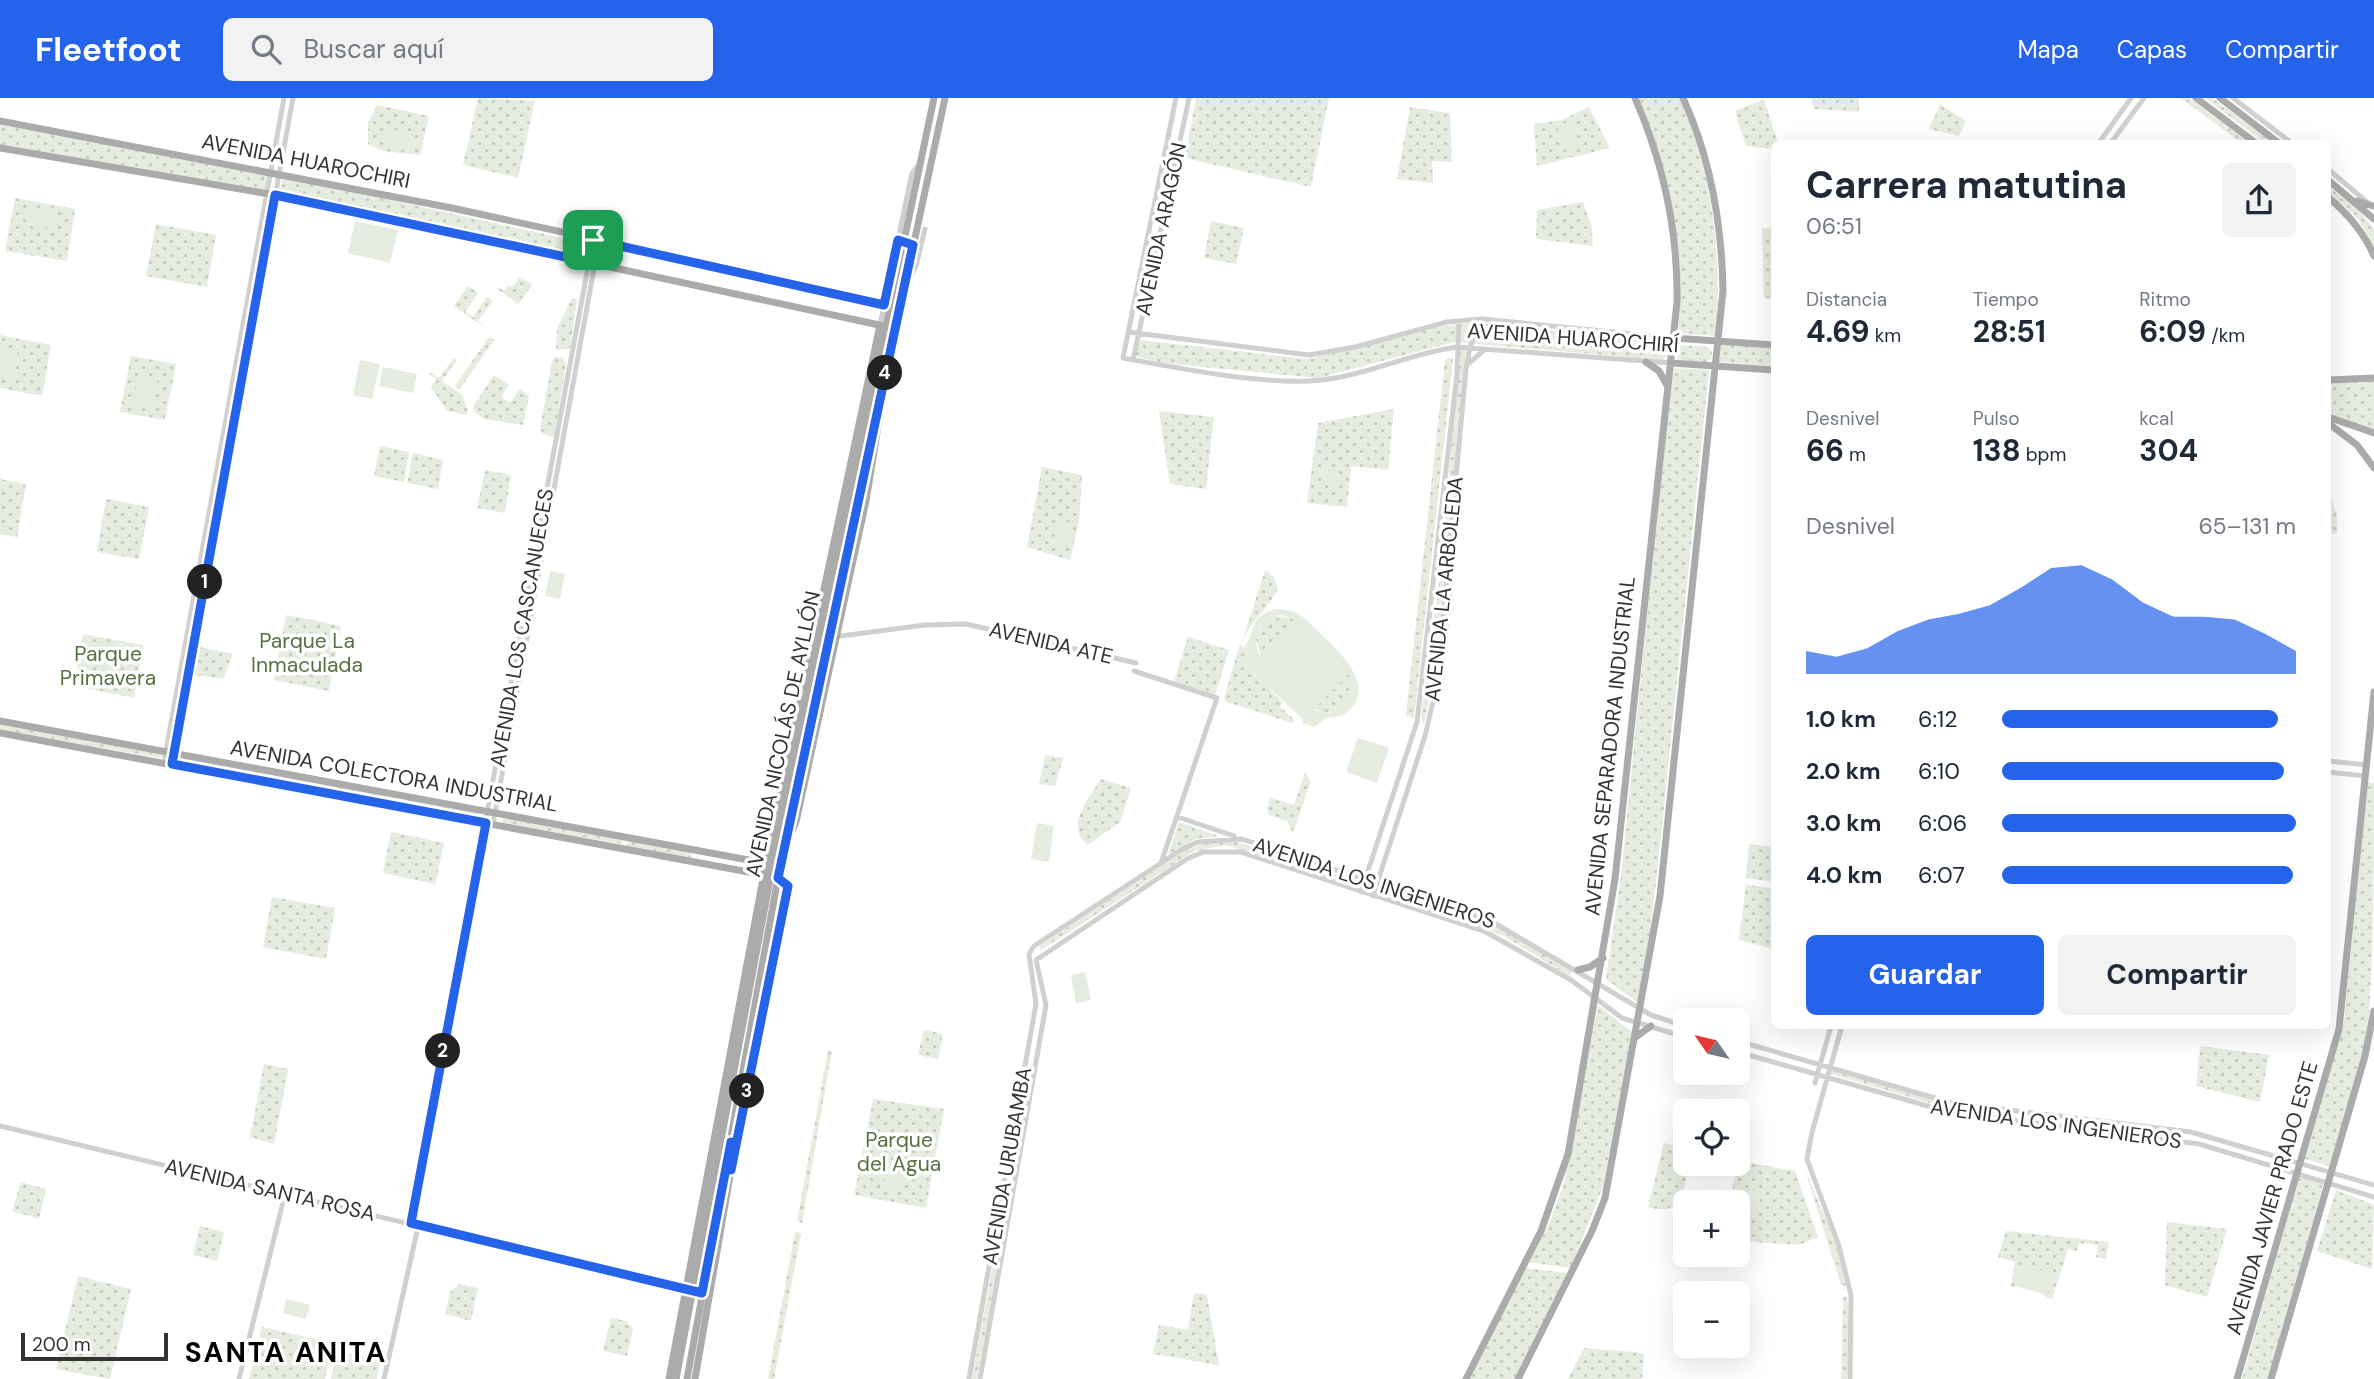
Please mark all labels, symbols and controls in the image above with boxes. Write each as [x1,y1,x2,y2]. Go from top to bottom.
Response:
search box [223,18,713,81]
text: Fleetfoot [35,28,181,71]
icon: search [247,30,285,68]
text: Buscar aquí [303,32,444,66]
text: Mapa [2017,34,2079,65]
text: Capas [2117,34,2187,65]
text: Compartir [2225,34,2339,65]
street label: AVENIDA HUAROCHIRI [199,127,413,195]
street label: AVENIDA ARAGÓN [1129,140,1193,318]
text: Carrera matutina [1806,160,2127,210]
button: share [2222,163,2296,237]
pin [563,210,623,270]
text: 06:51 [1806,211,1862,241]
icon: arrive [574,221,612,259]
text: Distancia [1806,287,1887,312]
text: Tiempo [1973,287,2039,312]
text: Ritmo [2139,287,2191,312]
text: 4.69 [1806,312,1870,351]
text: 28:51 [1973,312,2046,351]
text: 6:09 [2139,312,2206,351]
street label: AVENIDA HUAROCHIRÍ [1466,317,1680,359]
text: km [1870,323,1901,348]
text: /km [2206,323,2245,348]
pin: 4 [868,356,903,390]
text: 4 [878,360,891,385]
text: Desnivel [1806,406,1879,431]
text: Pulso [1973,406,2020,431]
text: kcal [2139,406,2174,431]
text: 66 [1806,431,1844,470]
text: 138 [1973,431,2021,470]
text: 304 [2139,431,2198,470]
text: m [1844,442,1866,467]
text: bpm [2021,442,2066,467]
street label: AVENIDA LA ARBOLEDA [1418,475,1470,703]
street label: AVENIDA LOS CASCANUECES [484,486,560,770]
text: Desnivel [1806,511,1895,541]
text: 65–131 m [2198,511,2296,541]
pin: 1 [188,564,222,600]
text: 1 [201,569,208,594]
street label: AVENIDA SEPARADORA INDUSTRIAL [1578,575,1642,917]
street label: AVENIDA NICOLÁS DE AYLLÓN [739,588,827,880]
street label: AVENIDA ATE [986,615,1116,671]
park label: Parque La Inmaculada [251,627,363,679]
park label: Parque Primavera [60,640,156,692]
text: 1.0 km [1806,704,1876,734]
text: 6:12 [1918,704,1958,734]
street label: AVENIDA COLECTORA INDUSTRIAL [228,733,560,819]
text: 2.0 km [1806,756,1881,786]
text: 6:10 [1918,756,1960,786]
text: 3.0 km [1806,808,1881,838]
text: 6:06 [1918,808,1967,838]
street label: AVENIDA LOS INGENIEROS [1249,831,1499,935]
text: 4.0 km [1806,860,1882,890]
text: 6:07 [1918,860,1965,890]
button: Guardar [1806,935,2044,1015]
button: Compartir [2058,935,2296,1015]
north arrow [1673,1008,1750,1085]
map controls [1673,1008,1750,1358]
pin: 2 [426,1034,460,1068]
text: 2 [437,1038,448,1063]
street label: AVENIDA JAVIER PRADO ESTE [2220,1058,2324,1338]
street label: AVENIDA URUBAMBA [976,1065,1038,1267]
pin: 3 [730,1074,764,1108]
text: 3 [741,1078,752,1103]
street label: AVENIDA LOS INGENIEROS [1929,1093,2183,1155]
button: locate [1673,1099,1750,1176]
park label: Parque del Agua [857,1126,941,1178]
street label: AVENIDA SANTA ROSA [162,1152,378,1228]
button: + [1673,1190,1750,1267]
button: − [1673,1281,1750,1358]
scale bar [21,1330,168,1362]
text: 200 m [32,1332,91,1357]
district label: SANTA ANITA [185,1334,387,1371]

